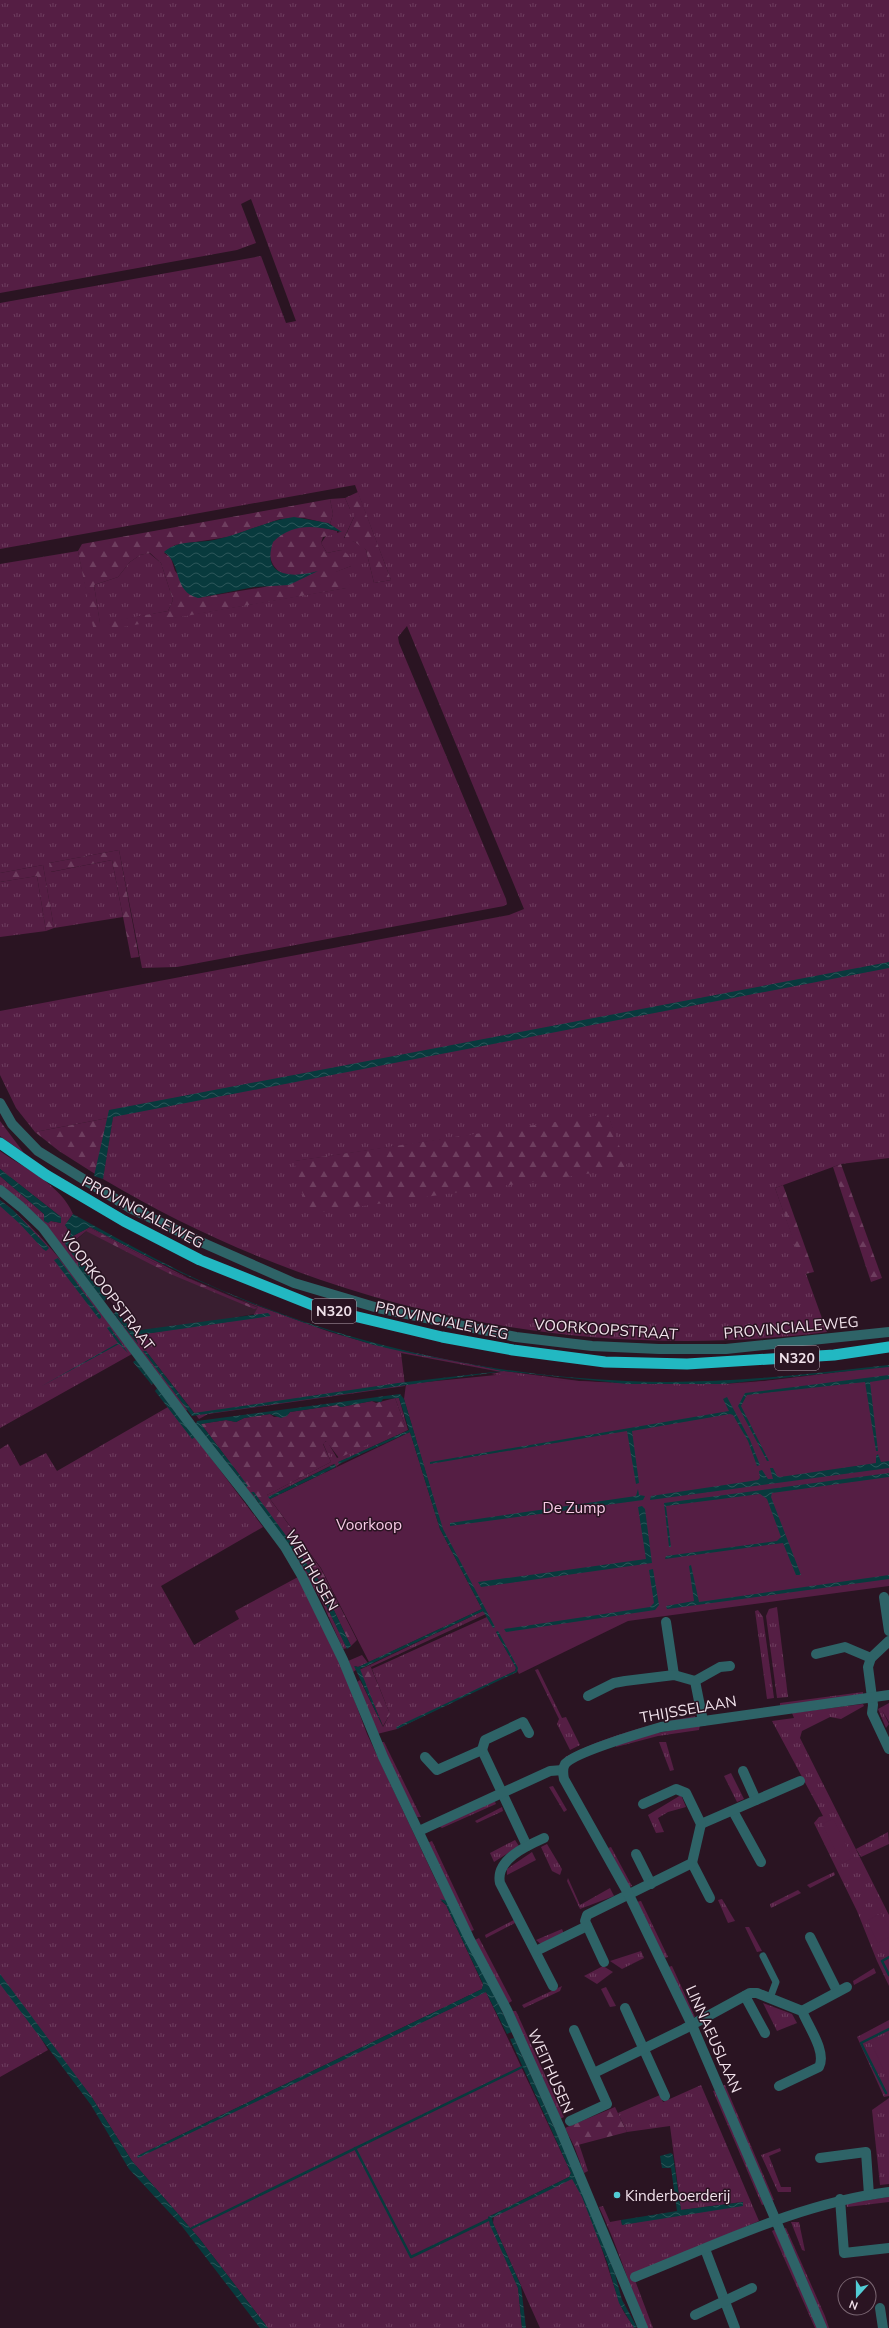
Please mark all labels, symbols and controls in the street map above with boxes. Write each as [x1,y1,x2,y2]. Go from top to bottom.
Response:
street label: PROVINCIALEWEG [79,1172,207,1252]
street label: VOORKOOPSTRAAT [57,1228,159,1354]
street label: PROVINCIALEWEG [374,1297,510,1343]
road number: N320 [312,1299,356,1323]
street label: PROVINCIALEWEG [723,1312,859,1342]
street label: VOORKOOPSTRAAT [533,1314,679,1344]
road number: N320 [775,1346,819,1370]
park label: De Zump [543,1498,605,1517]
park label: Voorkoop [336,1515,402,1534]
street label: WEITHUSEN [281,1526,343,1614]
street label: THIJSSELAAN [638,1691,738,1727]
street label: LINNAEUSLAAN [682,1982,746,2096]
street label: WEITHUSEN [524,2026,578,2116]
place label: Kinderboerderij [625,2186,730,2205]
marker: Kinderboerderij [612,2190,622,2200]
north arrow [837,2276,877,2316]
text: N [847,2297,860,2313]

